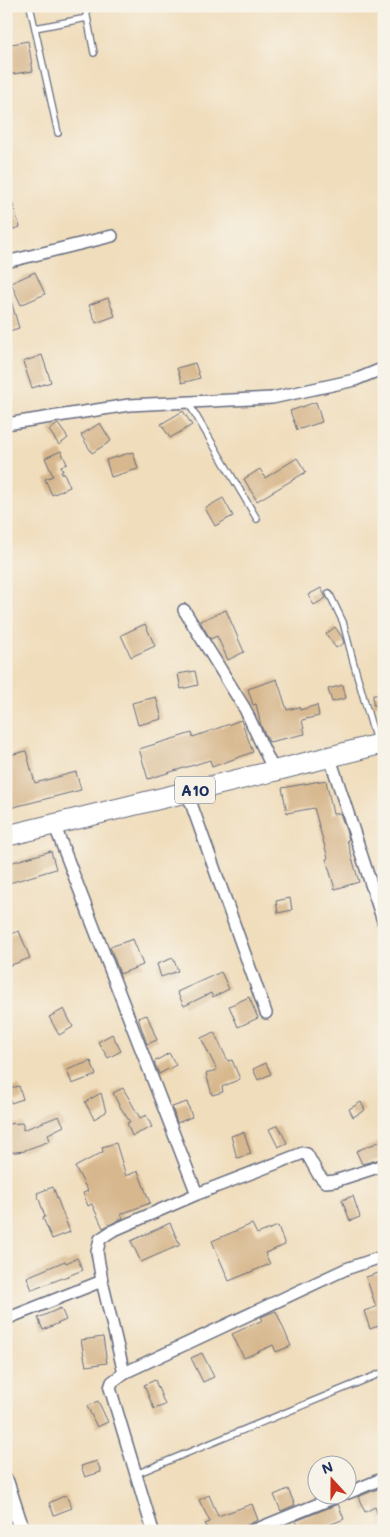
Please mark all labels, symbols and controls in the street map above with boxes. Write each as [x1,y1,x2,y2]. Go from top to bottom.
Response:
road number: A10 [175,776,215,804]
north arrow [308,1454,358,1504]
text: N [319,1457,336,1478]

